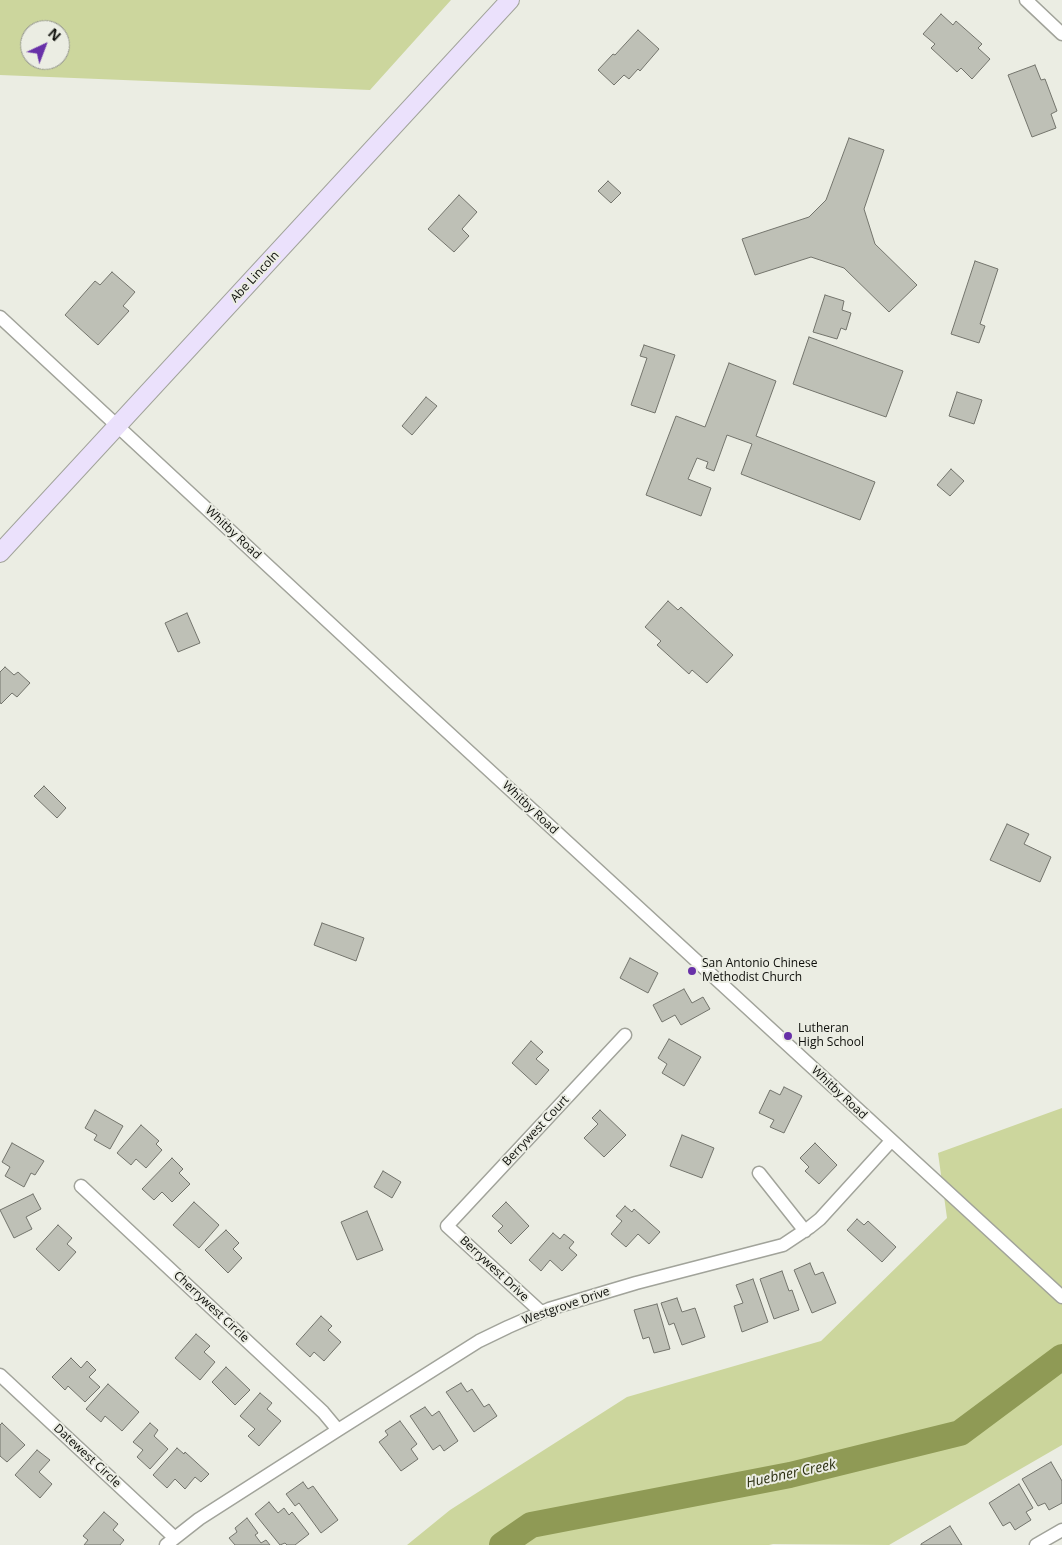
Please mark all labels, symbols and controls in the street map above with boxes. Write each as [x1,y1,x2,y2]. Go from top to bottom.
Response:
north arrow [20,20,70,70]
text: N [44,24,66,45]
street label: Abe Lincoln [228,248,282,306]
street label: Whitby Road [202,504,264,562]
street label: Whitby Road [499,779,561,837]
place label: San Antonio Chinese Methodist Church [702,957,817,985]
marker: San Antonio Chinese Methodist Church [686,965,698,977]
place label: Lutheran High School [798,1022,864,1050]
marker: Lutheran High School [782,1030,794,1042]
street label: Whitby Road [808,1064,870,1122]
street label: Berrywest Court [500,1093,572,1169]
street label: Berrywest Drive [457,1233,531,1305]
street label: Cherrywest Circle [170,1268,252,1346]
street label: Westgrove Drive [520,1284,612,1328]
street label: Datewest Circle [50,1421,124,1491]
water label: Huebner Creek [745,1456,837,1492]

